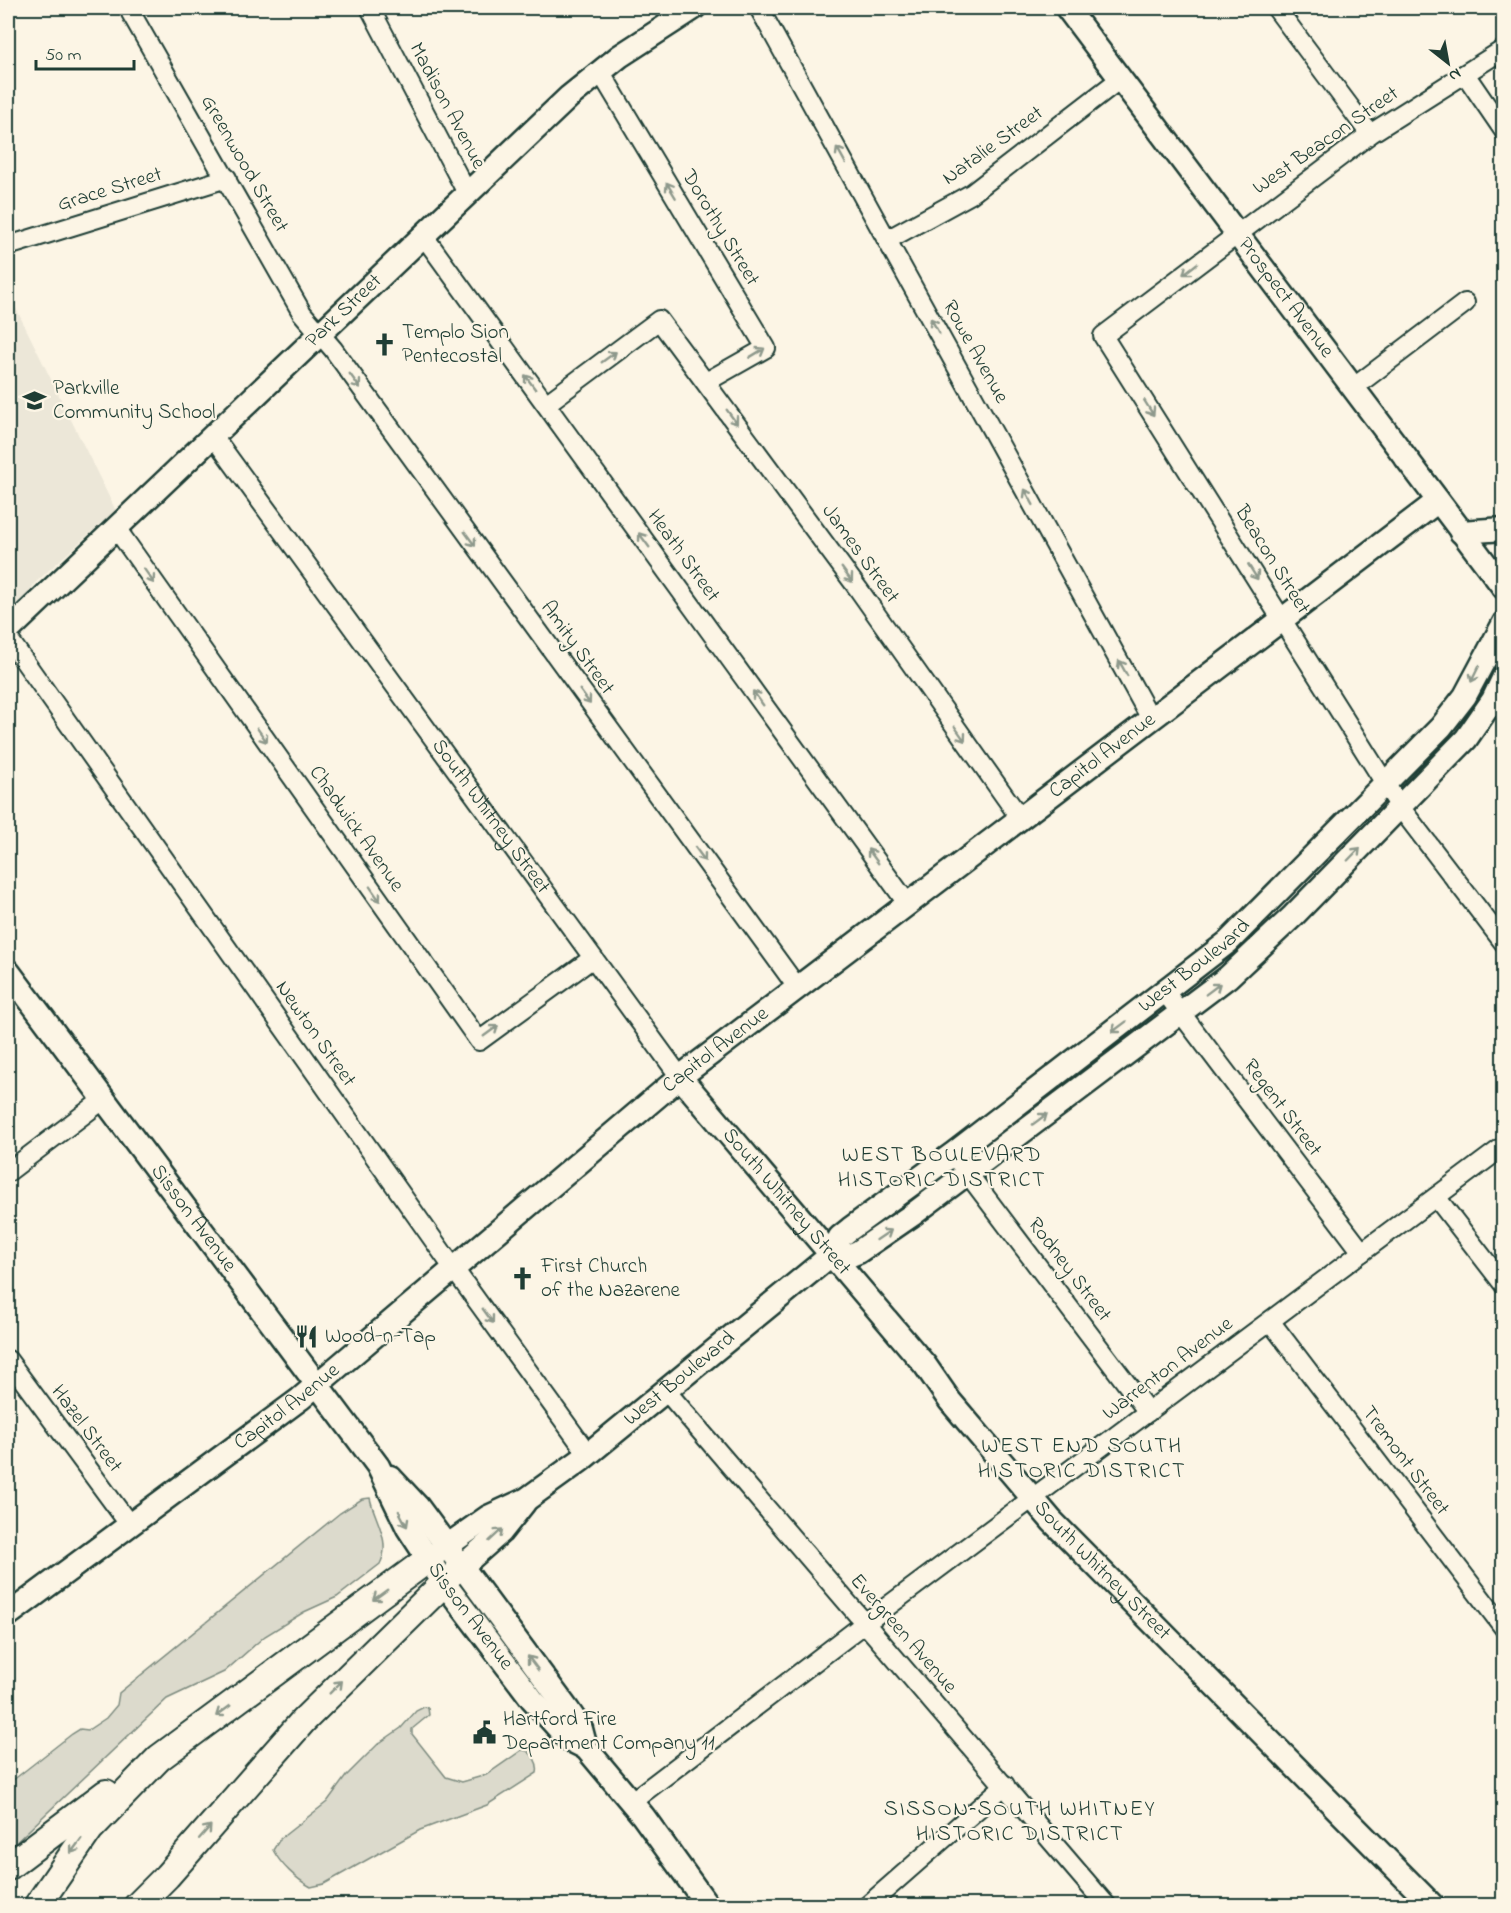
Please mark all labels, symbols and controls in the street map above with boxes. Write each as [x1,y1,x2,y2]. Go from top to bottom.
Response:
scale bar [36,33,134,71]
north arrow [1418,33,1478,93]
street label: Madison Avenue [401,37,493,175]
text: 50 m [45,43,82,69]
text: N [1444,61,1466,87]
street label: West Beacon Street [1247,79,1405,203]
street label: Greenwood Street [192,90,296,238]
street label: Natalie Street [936,99,1050,193]
one-way arrow [835,147,846,165]
street label: Grace Street [54,160,166,220]
street label: Dorothy Street [671,163,766,293]
one-way arrow [664,182,676,199]
street label: Prospect Avenue [1230,231,1341,365]
one-way arrow [1182,262,1198,275]
street label: Park Street [299,267,389,355]
street label: Rowe Avenue [934,295,1016,410]
place label: Templo Sion Pentecostal [402,318,509,372]
one-way arrow [929,318,941,335]
church icon: Templo Sion Pentecostal [371,332,397,358]
one-way arrow [748,347,765,359]
one-way arrow [601,351,617,363]
one-way arrow [349,373,361,389]
place label: Parkville Community School [53,374,216,430]
one-way arrow [523,375,536,391]
school or university icon: Parkville Community School [22,388,48,414]
one-way arrow [1143,399,1155,416]
one-way arrow [726,409,738,425]
one-way arrow [1023,489,1035,506]
street label: James Street [814,498,906,610]
street label: Beacon Street [1226,499,1317,620]
street label: Heath Street [639,503,727,609]
one-way arrow [464,530,476,546]
one-way arrow [638,532,650,548]
one-way arrow [1247,564,1259,580]
one-way arrow [841,566,853,582]
one-way arrow [143,568,156,584]
street label: Amity Street [531,595,621,702]
one-way arrow [1117,659,1128,677]
one-way arrow [1469,665,1481,683]
one-way arrow [578,688,591,704]
one-way arrow [752,690,764,706]
street label: Capitol Avenue [1043,705,1163,806]
one-way arrow [954,725,967,741]
one-way arrow [256,727,268,743]
street label: South Whitney Street [424,733,557,900]
street label: Chadwick Avenue [301,759,411,899]
one-way arrow [693,846,706,862]
one-way arrow [1346,847,1361,862]
one-way arrow [867,848,879,864]
one-way arrow [369,886,381,902]
street label: West Boulevard [1132,912,1258,1021]
street label: Newton Street [267,975,363,1093]
one-way arrow [1204,982,1220,995]
street label: Capitol Avenue [656,999,776,1101]
one-way arrow [1111,1021,1127,1034]
one-way arrow [483,1025,499,1038]
street label: Regent Street [1234,1053,1329,1164]
one-way arrow [1032,1113,1048,1125]
street label: South Whitney Street [715,1122,858,1282]
district label: WEST BOULEVARD HISTORIC DISTRICT [838,1140,1046,1197]
street label: Sisson Avenue [143,1158,244,1279]
street label: Rodney Street [1018,1211,1118,1330]
one-way arrow [875,1229,891,1241]
place label: First Church of the Nazarene [540,1252,681,1306]
church icon: First Church of the Nazarene [510,1266,536,1292]
one-way arrow [482,1308,494,1324]
street label: Warrenton Avenue [1096,1309,1240,1428]
place label: Wood-n-Tap [325,1322,436,1352]
restaurant icon: Wood-n-Tap [294,1324,320,1350]
street label: West Boulevard [618,1324,742,1434]
street label: Capitol Avenue [228,1356,347,1458]
street label: Hazel Street [43,1379,129,1479]
street label: Tremont Street [1354,1400,1456,1522]
district label: WEST END SOUTH HISTORIC DISTRICT [978,1431,1186,1488]
street label: South Whitney Street [1026,1494,1178,1648]
one-way arrow [398,1509,409,1527]
one-way arrow [489,1528,504,1542]
street label: Sisson Avenue [420,1557,521,1677]
street label: Evergreen Avenue [841,1567,964,1702]
one-way arrow [373,1589,389,1601]
one-way arrow [527,1656,539,1672]
one-way arrow [328,1680,343,1695]
one-way arrow [216,1704,232,1717]
place label: Hartford Fire Department Company 11 [502,1705,715,1761]
public building icon: Hartford Fire Department Company 11 [472,1719,498,1745]
district label: SISSON–SOUTH WHITNEY HISTORIC DISTRICT [884,1794,1156,1851]
one-way arrow [198,1825,212,1840]
one-way arrow [70,1838,82,1854]

